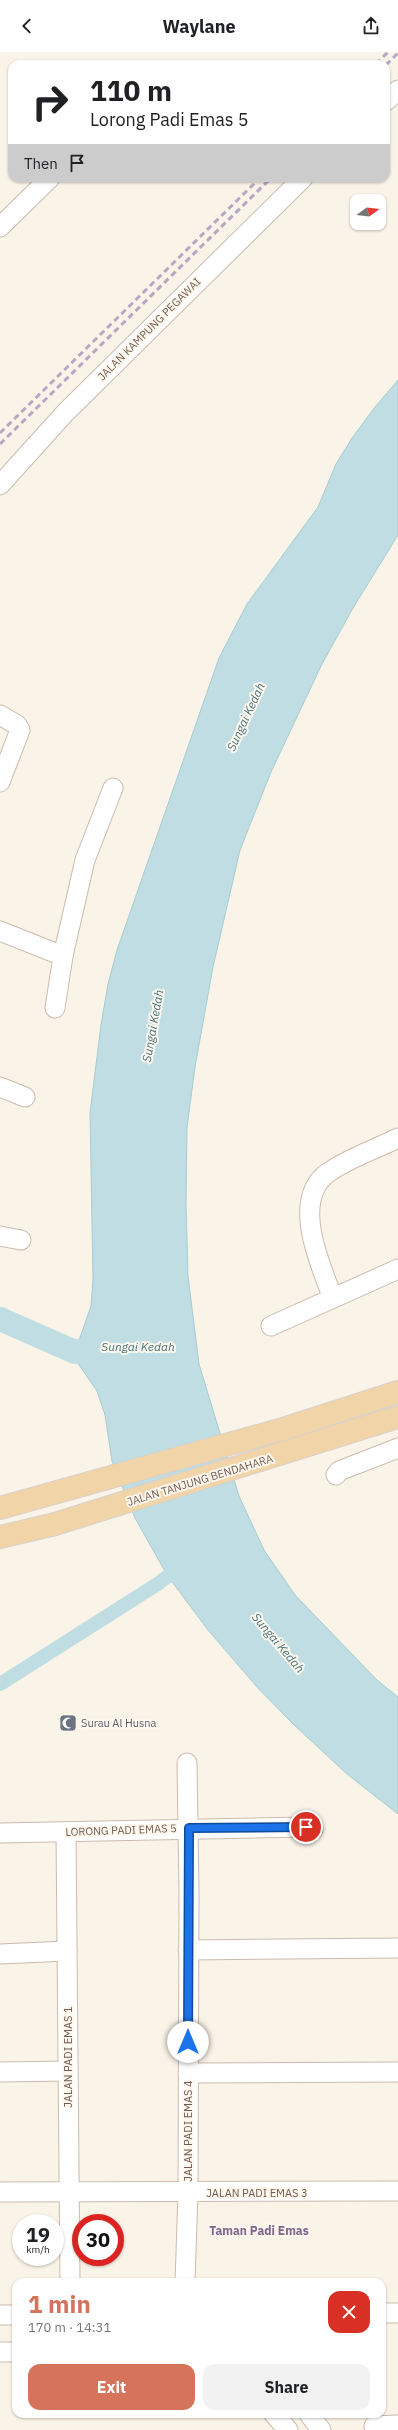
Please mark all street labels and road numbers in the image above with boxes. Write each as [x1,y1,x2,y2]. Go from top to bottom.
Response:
street label: JALAN KAMPUNG PEGAWAI [95,275,203,383]
street label: JALAN TANJUNG BENDAHARA [125,1451,275,1509]
street label: LORONG PADI EMAS 5 [65,1821,177,1839]
street label: JALAN PADI EMAS 1 [61,2006,75,2108]
street label: JALAN PADI EMAS 4 [181,2080,195,2182]
street label: JALAN PADI EMAS 3 [206,2186,308,2200]

